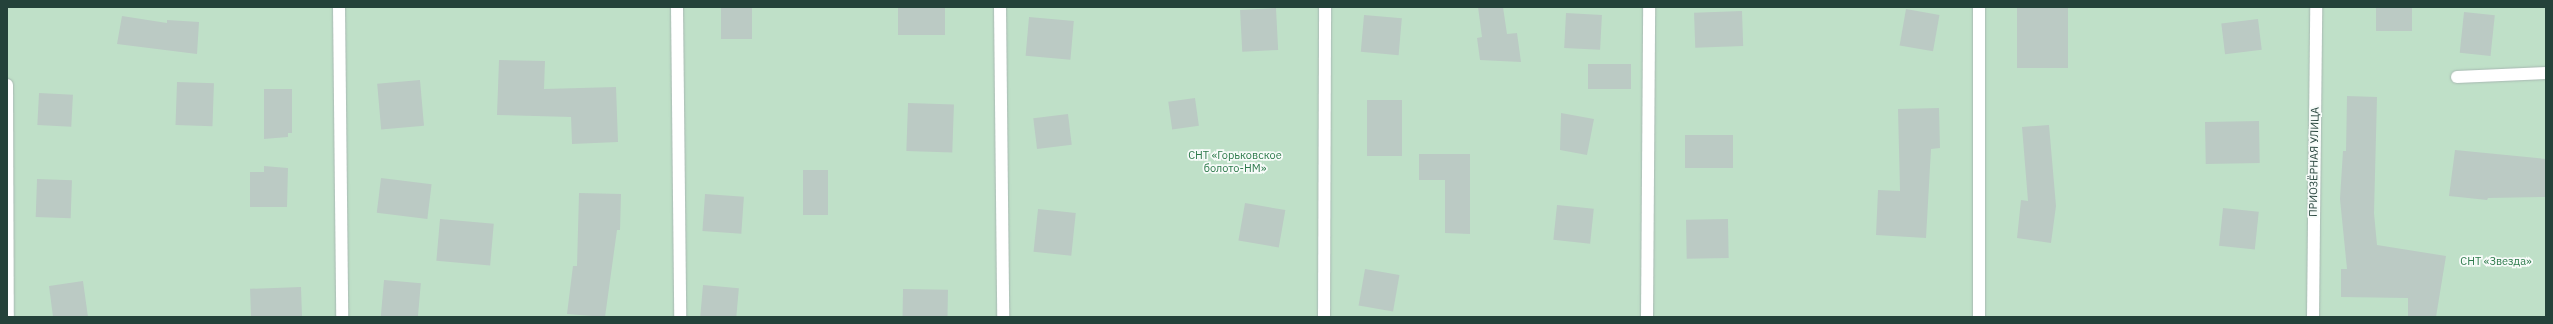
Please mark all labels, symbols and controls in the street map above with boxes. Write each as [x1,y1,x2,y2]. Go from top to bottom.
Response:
street label: ПРИОЗЁРНАЯ УЛИЦА [2306,107,2322,217]
park label: СНТ «Горьковское болото-НМ» [1188,149,1282,175]
park label: СНТ «Звезда» [2460,254,2532,268]

